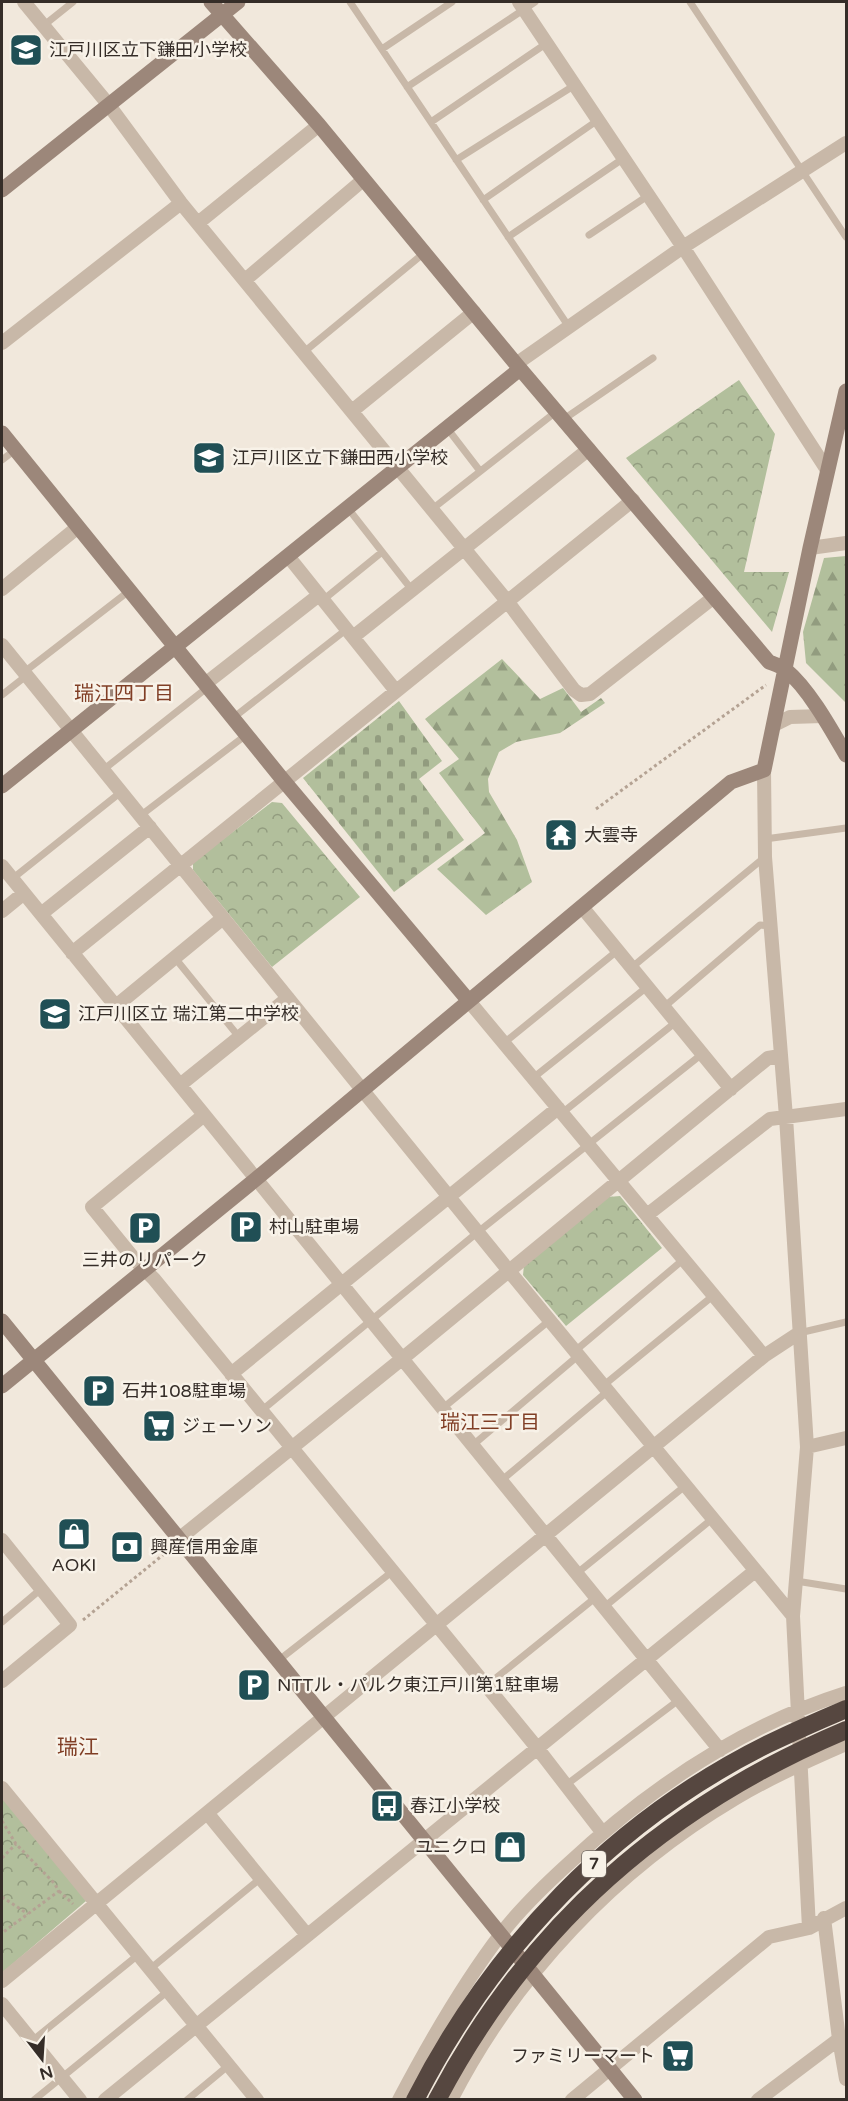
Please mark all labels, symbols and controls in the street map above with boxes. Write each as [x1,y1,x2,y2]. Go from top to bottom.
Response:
school or university icon: 江戸川区立下鎌田小学校 [8,32,44,68]
place label: 江戸川区立下鎌田小学校 [49,39,247,61]
school or university icon: 江戸川区立下鎌田西小学校 [191,440,227,476]
place label: 江戸川区立下鎌田西小学校 [232,447,448,469]
district label: 瑞江四丁目 [74,682,174,706]
temple icon: 大雲寺 [543,817,579,853]
place label: 大雲寺 [584,824,638,846]
school or university icon: 江戸川区立 瑞江第二中学校 [37,996,73,1032]
place label: 江戸川区立 瑞江第二中学校 [78,1003,299,1025]
parking icon: 村山駐車場 [228,1209,264,1245]
parking icon: 三井のリパーク [127,1210,163,1246]
place label: 村山駐車場 [269,1216,359,1238]
place label: 三井のリパーク [82,1249,208,1271]
parking icon: 石井108駐車場 [81,1373,117,1409]
place label: 石井108駐車場 [122,1380,246,1402]
supermarket icon: ジェーソン [141,1408,177,1444]
district label: 瑞江三丁目 [440,1411,540,1435]
place label: ジェーソン [182,1415,272,1437]
shop icon: AOKI [56,1516,92,1552]
bank icon: 興産信用金庫 [109,1529,145,1565]
place label: 興産信用金庫 [150,1536,258,1558]
place label: AOKI [52,1554,96,1576]
parking icon: NTTル・パルク東江戸川第1駐車場 [236,1667,272,1703]
place label: NTTル・パルク東江戸川第1駐車場 [277,1674,559,1696]
district label: 瑞江 [57,1735,99,1760]
bus stop icon: 春江小学校 [369,1788,405,1824]
place label: 春江小学校 [410,1795,500,1817]
shop icon: ユニクロ [492,1829,528,1865]
place label: ユニクロ [415,1836,487,1858]
road number: 7 [582,1851,606,1877]
north arrow [12,2029,72,2089]
supermarket icon: ファミリーマート [660,2038,696,2074]
place label: ファミリーマート [511,2045,655,2067]
text: N [37,2061,55,2084]

